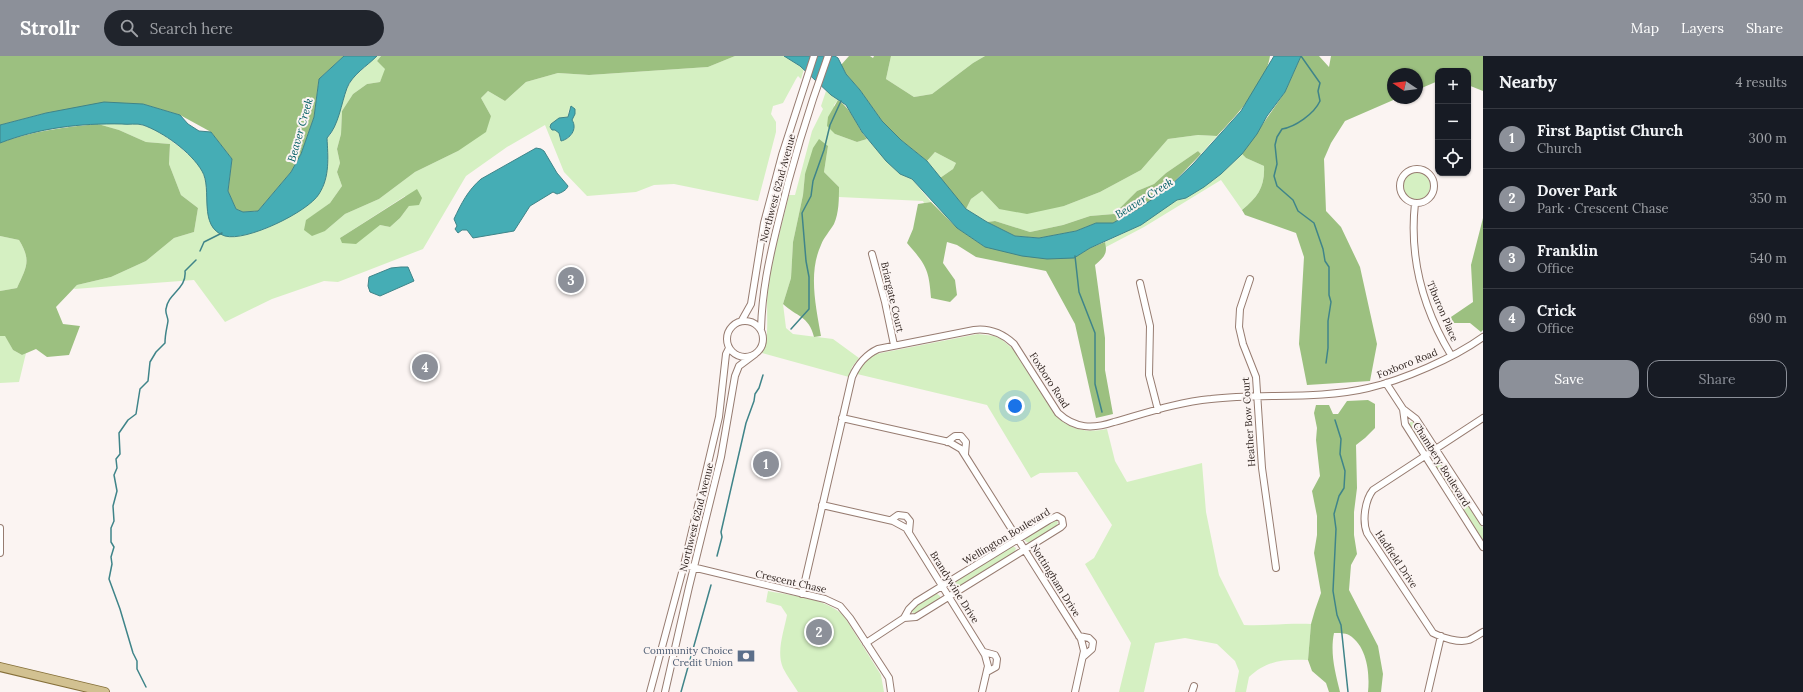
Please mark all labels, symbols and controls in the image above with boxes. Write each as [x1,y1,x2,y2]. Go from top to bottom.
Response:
search box [104,10,384,46]
text: Strollr [20,16,80,40]
icon: search [118,17,140,39]
text: Search here [150,19,233,38]
text: Map [1631,19,1659,37]
text: Layers [1681,19,1724,37]
text: Share [1746,19,1783,37]
north arrow [1387,68,1423,104]
map controls [1435,68,1471,176]
button: + [1435,68,1471,104]
text: Nearby [1499,71,1557,93]
text: 4 results [1736,74,1787,91]
water label: Beaver Creek [284,96,316,163]
button: − [1435,104,1471,140]
text: First Baptist Church [1537,121,1683,140]
text: 1 [1509,130,1515,147]
text: 300 m [1749,130,1787,147]
street label: Northwest 62nd Avenue [757,132,798,244]
button: locate [1435,140,1471,176]
text: Church [1537,140,1582,157]
water label: Beaver Creek [1112,175,1176,221]
text: Dover Park [1537,181,1617,200]
text: 2 [1509,190,1515,207]
text: 350 m [1750,190,1787,207]
text: Park · Crescent Chase [1537,200,1669,217]
text: Franklin [1537,241,1598,260]
text: 3 [1508,250,1516,267]
text: 540 m [1750,250,1787,267]
street label: Briargate Court [878,260,907,334]
text: Office [1537,260,1574,277]
pin: 3 [558,265,584,295]
street label: Tiburon Place [1424,279,1461,344]
text: Crick [1537,301,1576,320]
text: 4 [1508,310,1516,327]
text: 690 m [1749,310,1787,327]
text: Office [1537,320,1574,337]
street label: Foxboro Road [1375,345,1439,381]
street label: Foxboro Road [1027,350,1072,411]
pin: 4 [412,352,438,382]
button: Save [1499,360,1639,398]
button: Share [1647,360,1787,398]
street label: Heather Bow Court [1239,376,1258,467]
your location [1005,396,1025,416]
street label: Chambery Boulevard [1410,420,1473,509]
pin: 1 [753,449,779,479]
street label: Northwest 62nd Avenue [677,461,716,573]
street label: Wellington Boulevard [960,505,1052,568]
street label: Hadfield Drive [1373,528,1421,591]
street label: Nottingham Drive [1028,541,1084,620]
street label: Brandywine Drive [927,549,982,626]
street label: Crescent Chase [754,567,828,596]
pin: 2 [806,617,832,647]
place label: Community Choice Credit Union [643,644,734,669]
bank icon: Community Choice Credit Union [736,646,756,666]

